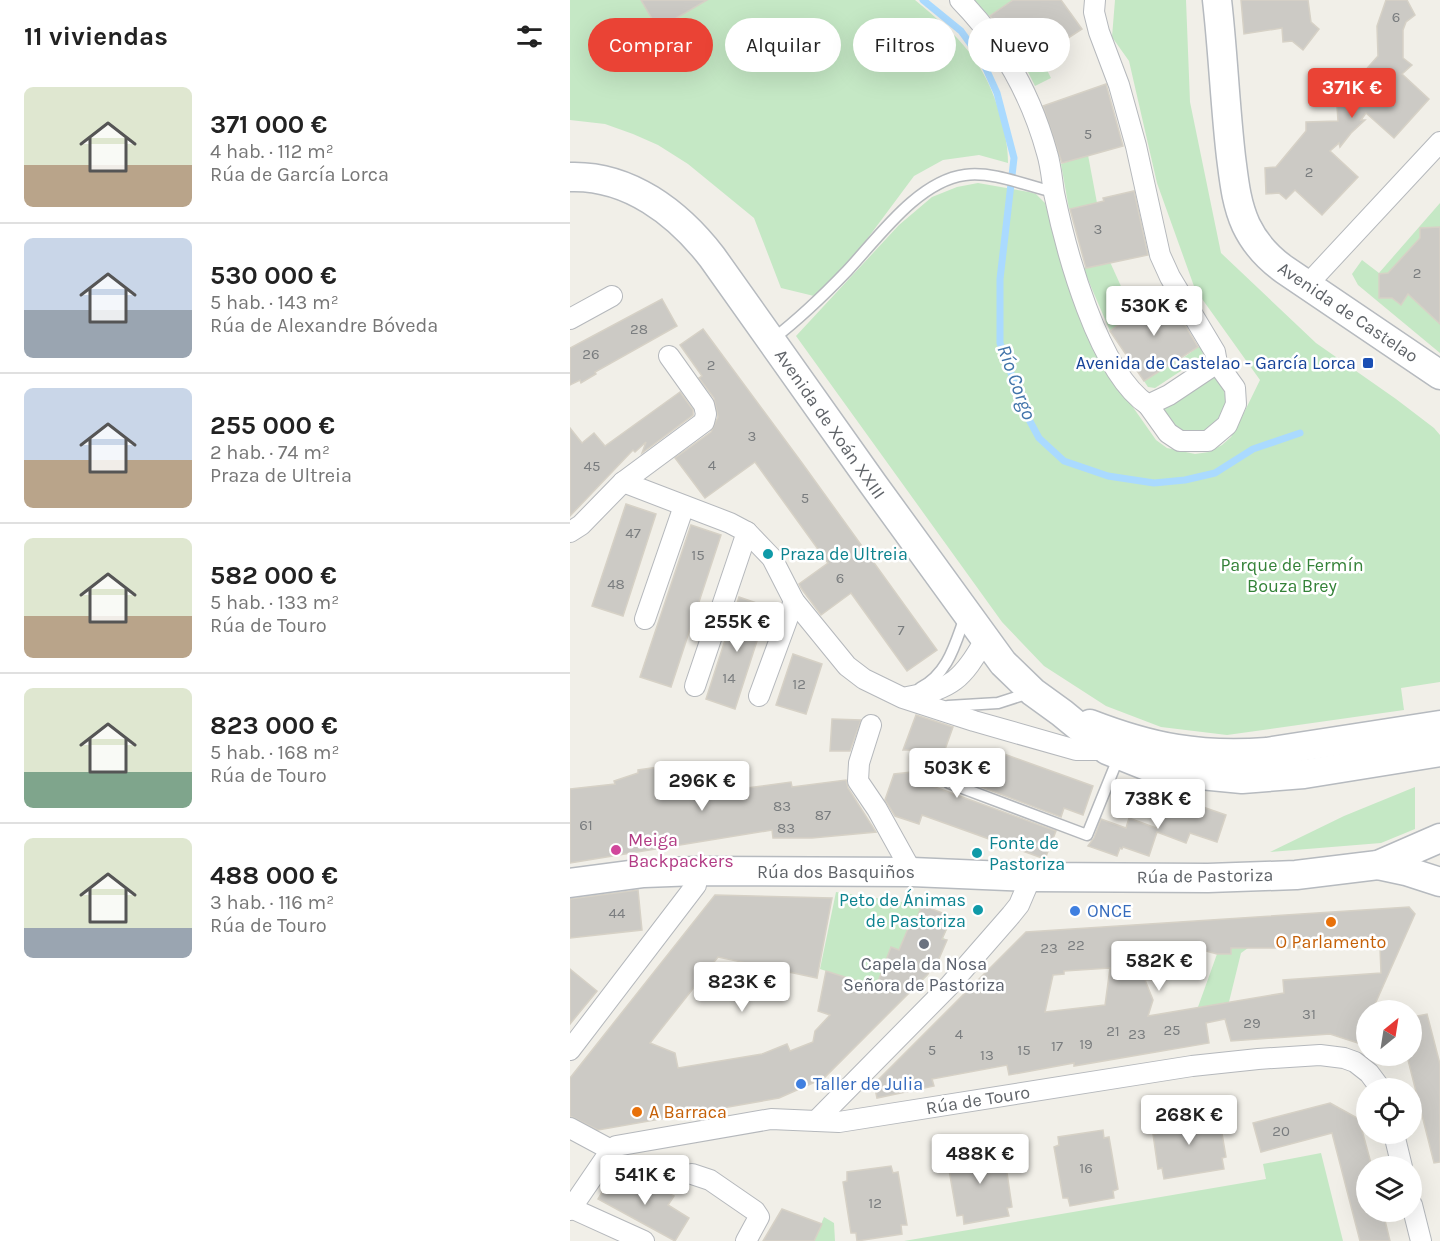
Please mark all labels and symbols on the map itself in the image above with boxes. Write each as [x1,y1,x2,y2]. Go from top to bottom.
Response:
house number: 6 [1392,8,1400,26]
pin: 371K € [1303,68,1401,119]
house number: 5 [1084,125,1092,143]
house number: 2 [1305,163,1313,181]
house number: 3 [1094,220,1102,238]
street label: Avenida de Castelao [1274,257,1422,367]
house number: 2 [1413,264,1421,282]
pin: 530K € [1105,286,1203,337]
house number: 28 [630,320,648,338]
water label: Río Corgo [992,342,1041,423]
house number: 26 [582,345,600,363]
street label: Avenida de Xoán XXIII [770,345,890,503]
place label: Avenida de Castelao - García Lorca [1076,352,1356,374]
house number: 2 [707,356,715,374]
marker: Avenida de Castelao - García Lorca [1361,356,1375,370]
house number: 3 [748,427,756,445]
house number: 4 [708,456,717,474]
house number: 45 [584,457,600,475]
house number: 5 [801,489,809,507]
house number: 47 [625,524,641,542]
place label: Praza de Ultreia [780,543,908,565]
house number: 15 [691,546,705,564]
marker: Praza de Ultreia [761,547,775,561]
park label: Parque de Fermín Bouza Brey [1220,554,1364,597]
house number: 6 [836,569,844,587]
house number: 48 [607,575,625,593]
pin: 255K € [688,602,786,653]
house number: 7 [897,621,905,639]
house number: 14 [722,669,736,687]
house number: 12 [792,675,806,693]
pin: 503K € [908,748,1006,799]
pin: 296K € [653,761,751,812]
pin: 738K € [1109,779,1207,830]
house number: 83 [773,797,791,815]
house number: 87 [815,806,831,824]
house number: 61 [579,816,593,834]
house number: 83 [777,819,795,837]
place label: Meiga Backpackers [628,829,734,872]
place label: Fonte de Pastoriza [989,832,1065,875]
marker: Meiga Backpackers [609,843,623,857]
marker: Fonte de Pastoriza [970,846,984,860]
street label: Rúa dos Basquiños [757,861,915,883]
street label: Rúa de Pastoriza [1137,864,1273,888]
place label: Peto de Ánimas de Pastoriza [839,888,966,932]
place label: ONCE [1087,900,1132,922]
marker: Peto de Ánimas de Pastoriza [971,903,985,917]
house number: 44 [609,904,626,922]
marker: ONCE [1068,904,1082,918]
marker: O Parlamento [1324,915,1338,929]
place label: O Parlamento [1276,931,1386,953]
house number: 22 [1067,936,1085,954]
marker: Capela da Nosa Señora de Pastoriza [917,937,931,951]
house number: 23 [1040,939,1058,957]
pin: 582K € [1110,941,1208,992]
place label: Capela da Nosa Señora de Pastoriza [843,953,1005,996]
pin: 823K € [693,962,791,1013]
north arrow [1356,1000,1422,1066]
house number: 31 [1302,1005,1316,1023]
house number: 29 [1243,1014,1261,1032]
house number: 25 [1163,1021,1181,1039]
house number: 21 [1106,1022,1120,1040]
house number: 4 [955,1025,964,1043]
house number: 23 [1128,1025,1146,1043]
house number: 19 [1079,1035,1093,1053]
house number: 17 [1051,1037,1063,1055]
house number: 5 [928,1041,936,1059]
house number: 15 [1017,1041,1031,1059]
house number: 13 [980,1046,994,1064]
place label: Taller de Julia [813,1073,923,1095]
marker: Taller de Julia [794,1077,808,1091]
street label: Rúa de Touro [924,1081,1032,1119]
pin: 268K € [1140,1095,1238,1146]
place label: A Barraca [649,1101,727,1123]
marker: A Barraca [630,1105,644,1119]
house number: 20 [1272,1122,1290,1140]
pin: 488K € [931,1134,1029,1185]
pin: 541K € [596,1155,694,1206]
house number: 16 [1079,1159,1093,1177]
house number: 12 [868,1194,882,1212]

